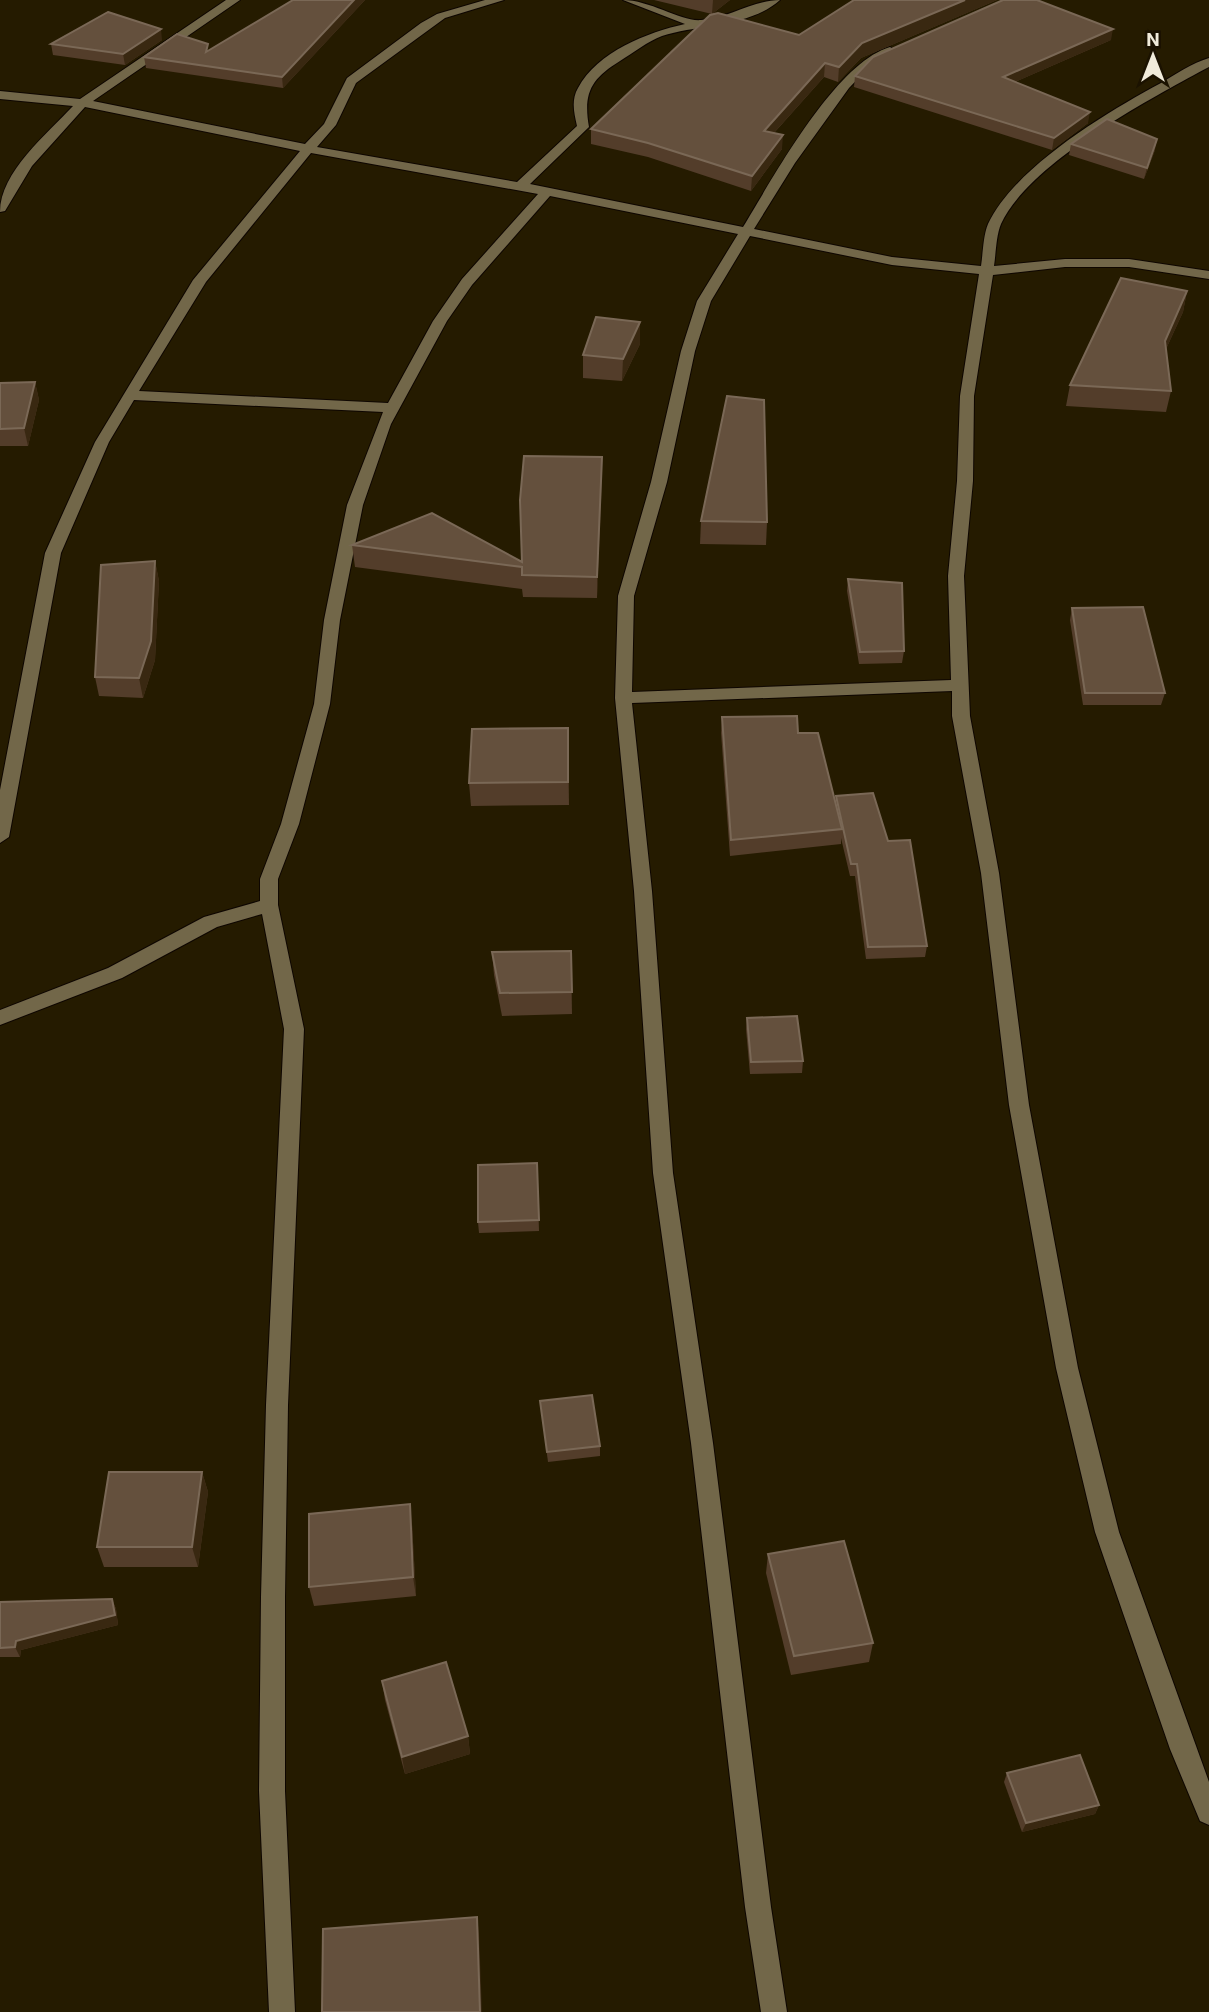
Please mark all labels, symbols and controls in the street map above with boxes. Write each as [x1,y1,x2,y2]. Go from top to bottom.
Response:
north arrow [1118,21,1188,91]
text: N [1146,28,1160,51]

